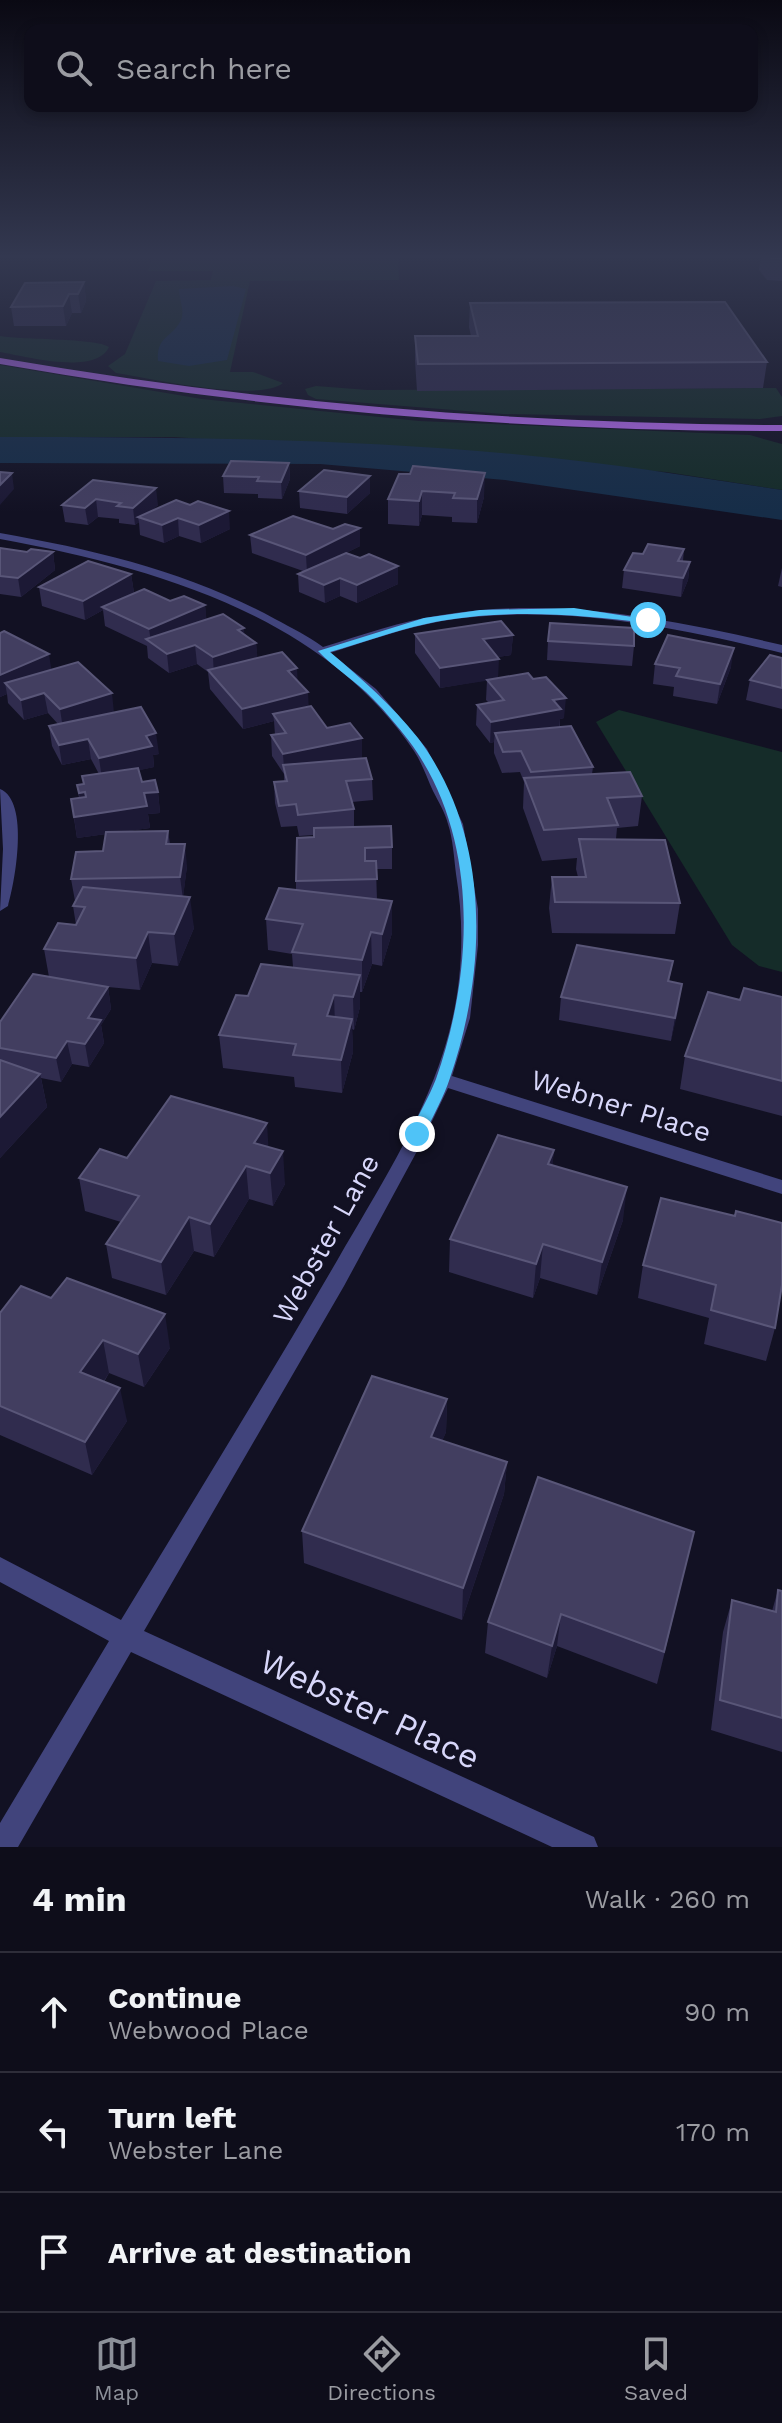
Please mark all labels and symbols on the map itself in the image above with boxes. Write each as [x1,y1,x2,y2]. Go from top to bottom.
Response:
route start [630,602,666,638]
street label: Webner Place [527,1063,715,1149]
route end [399,1116,435,1152]
street label: Webster Lane [266,1148,386,1330]
street label: Webster Place [254,1641,486,1777]

